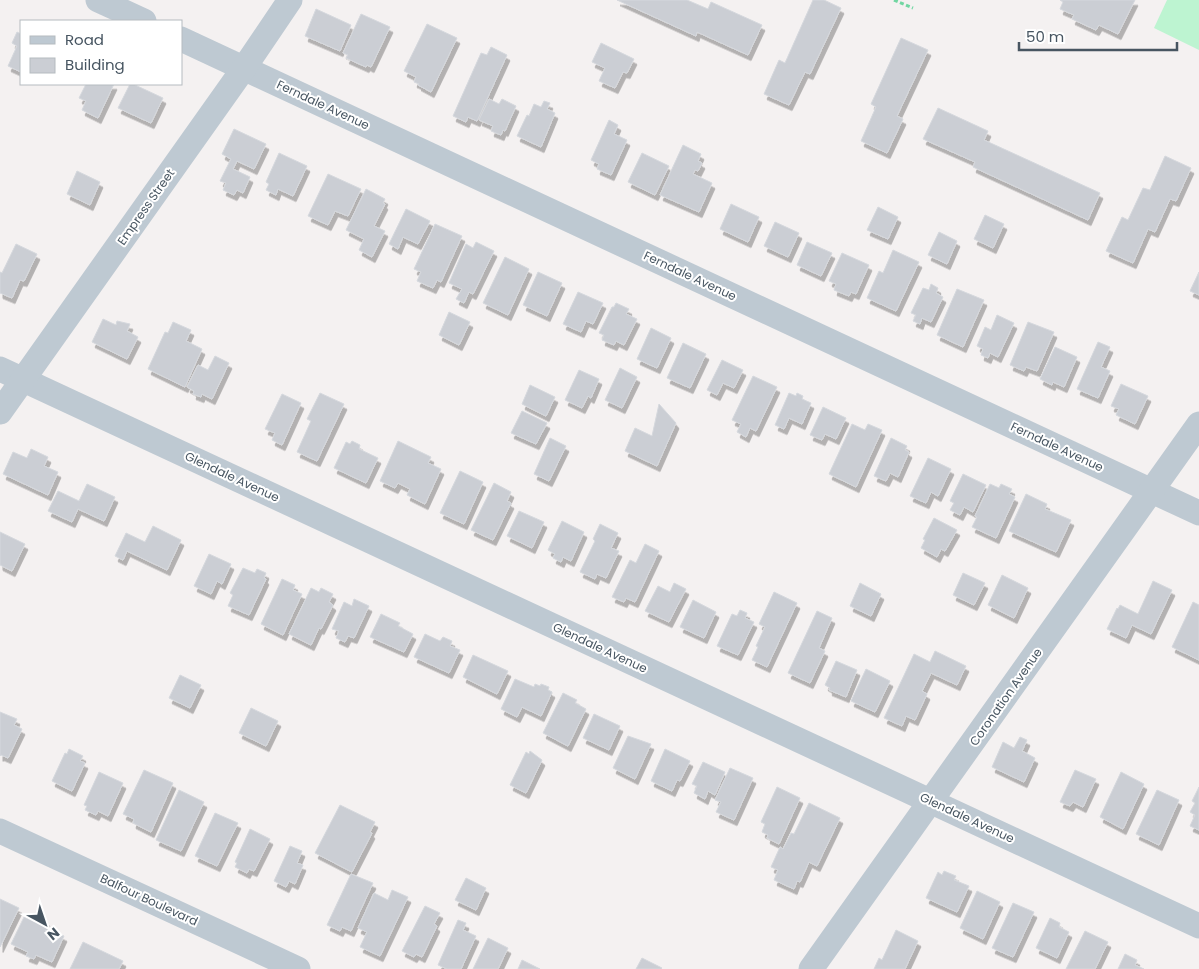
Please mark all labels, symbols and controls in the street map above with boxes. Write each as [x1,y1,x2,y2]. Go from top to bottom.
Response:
legend [20,20,182,85]
scale bar [1019,20,1176,52]
text: 50 m [1026,26,1064,47]
text: Road [65,29,104,50]
text: Building [65,54,125,75]
street label: Ferndale Avenue [274,76,372,133]
street label: Empress Street [113,165,178,248]
street label: Ferndale Avenue [641,247,739,304]
street label: Ferndale Avenue [1008,418,1106,475]
street label: Glendale Avenue [182,447,282,506]
street label: Glendale Avenue [550,618,650,677]
street label: Coronation Avenue [965,644,1046,749]
street label: Glendale Avenue [917,788,1017,847]
street label: Balfour Boulevard [98,869,201,930]
north arrow [20,899,70,949]
text: N [43,923,64,945]

